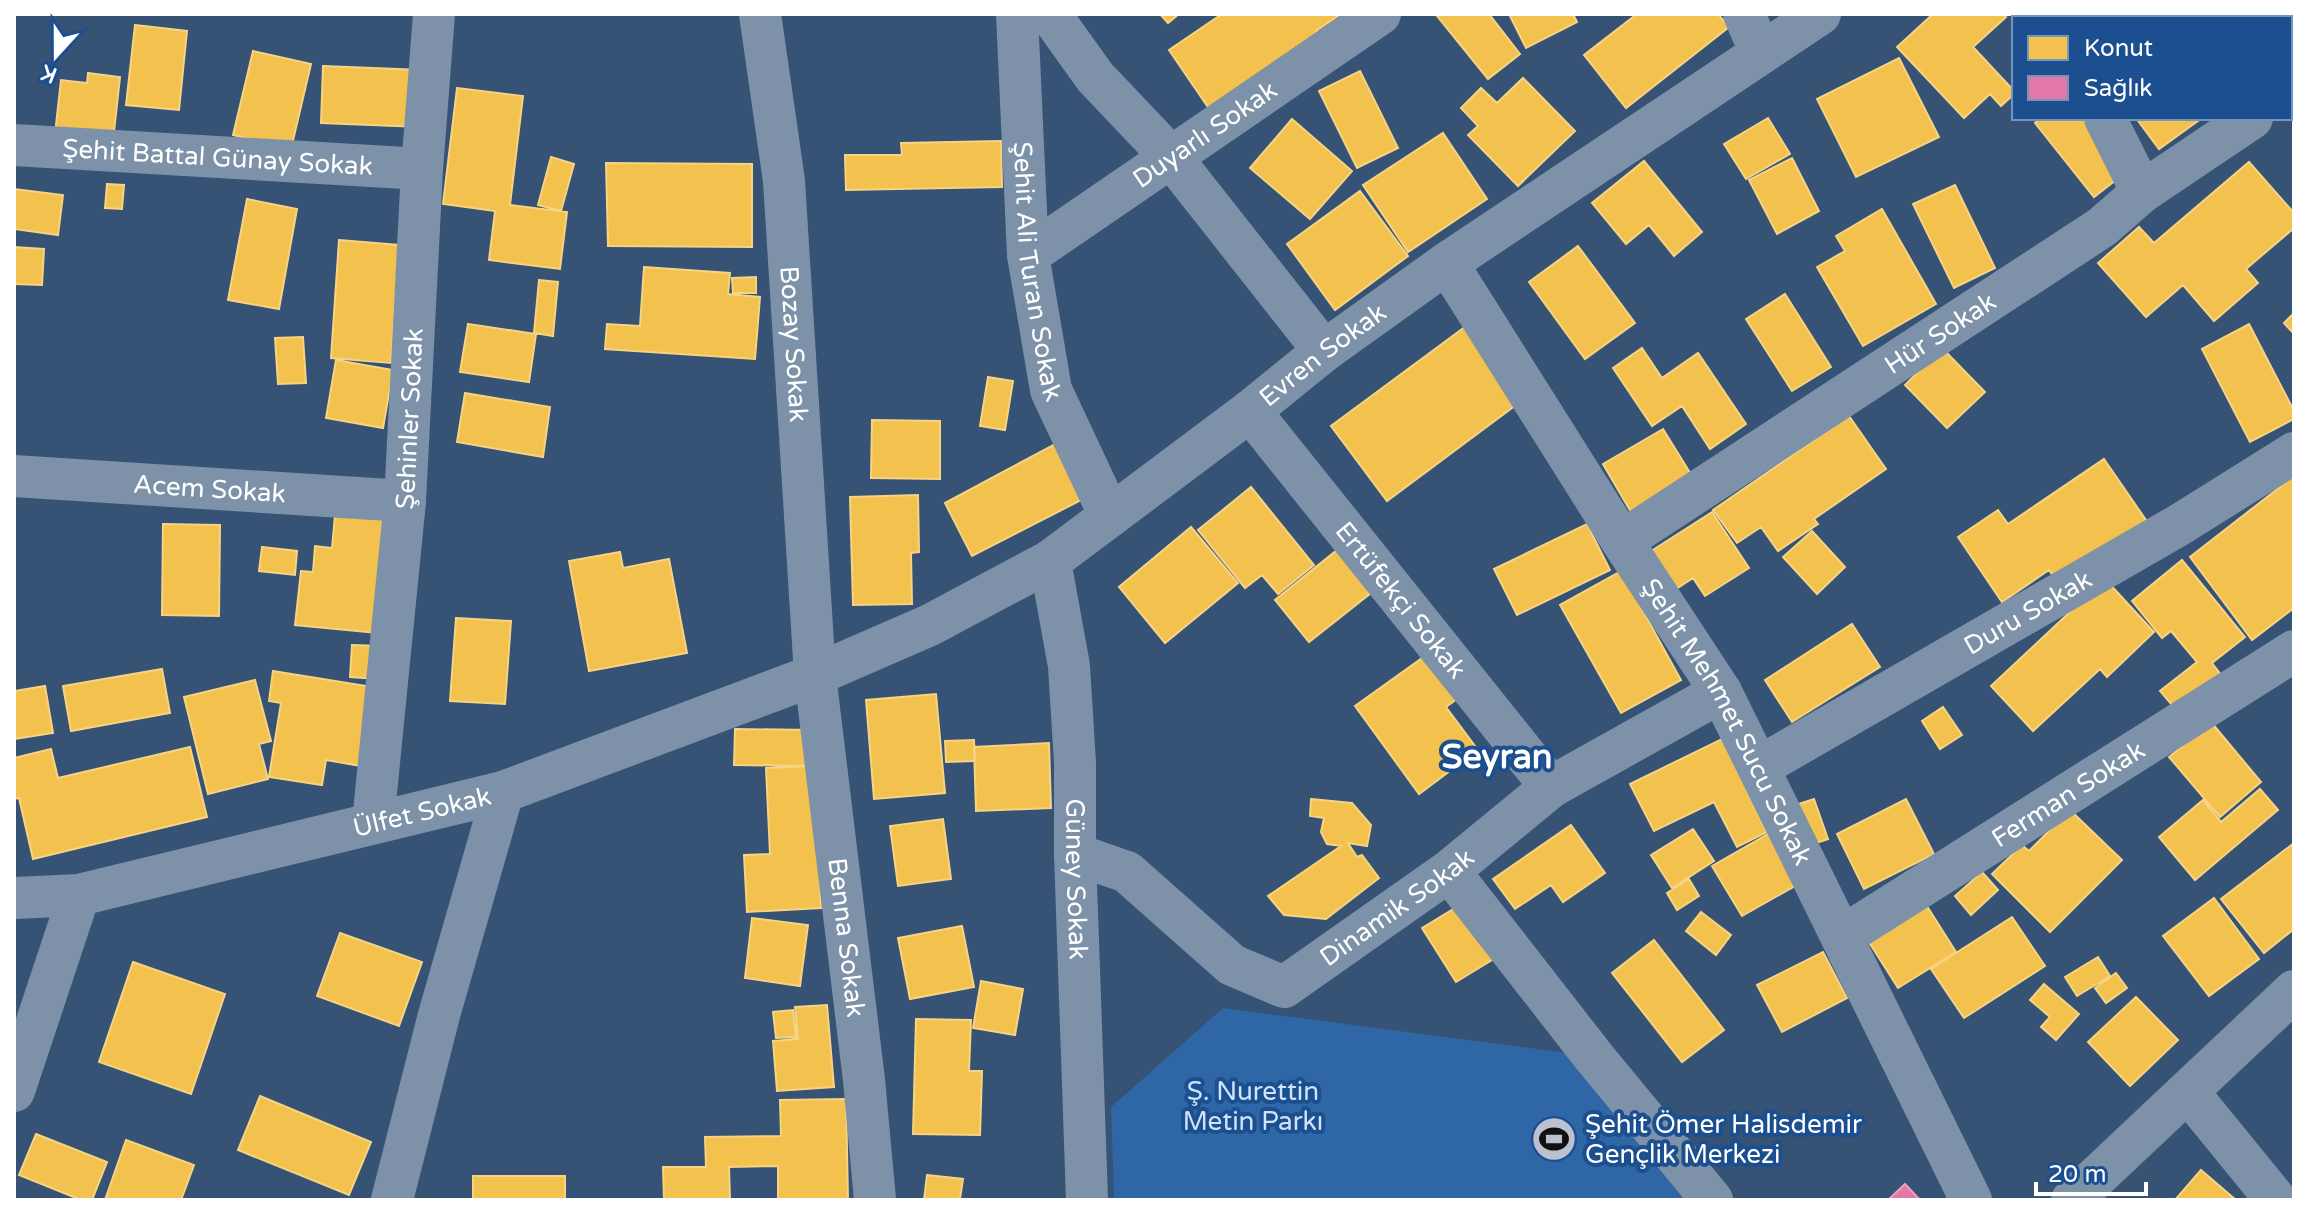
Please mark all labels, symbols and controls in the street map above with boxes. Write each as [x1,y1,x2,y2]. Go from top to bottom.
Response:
north arrow [16,16,96,96]
legend [2012,16,2292,120]
text: Konut [2084,34,2153,63]
text: K [37,59,61,89]
street label: Duyarlı Sokak [1127,74,1283,195]
text: Sağlık [2084,74,2152,103]
street label: Şehit Battal Günay Sokak [62,133,374,182]
street label: Şehit Ali Turan Sokak [1007,141,1069,406]
street label: Bozay Sokak [773,265,814,423]
street label: Hür Sokak [1879,286,2002,381]
street label: Evren Sokak [1253,297,1392,413]
street label: Şehinler Sokak [389,327,430,511]
street label: Acem Sokak [132,469,287,509]
street label: Ertüfekçi Sokak [1329,516,1473,685]
street label: Duru Sokak [1958,564,2097,662]
street label: Şehit Mehmet Sucu Sokak [1635,573,1819,870]
street label: Ferman Sokak [1986,734,2150,854]
district label: Seyran [1441,737,1553,778]
street label: Ülfet Sokak [350,780,494,844]
street label: Güney Sokak [1059,798,1094,960]
street label: Dinamik Sokak [1314,842,1480,973]
street label: Benna Sokak [821,856,871,1019]
park label: Ş. Nurettin Metin Parkı [1183,1076,1323,1137]
place label: Şehit Ömer Halisdemir Gençlik Merkezi [1585,1109,1862,1170]
sports icon: Şehit Ömer Halisdemir Gençlik Merkezi [1530,1115,1578,1163]
scale bar [2036,1146,2146,1196]
text: 20 m [2048,1160,2106,1189]

